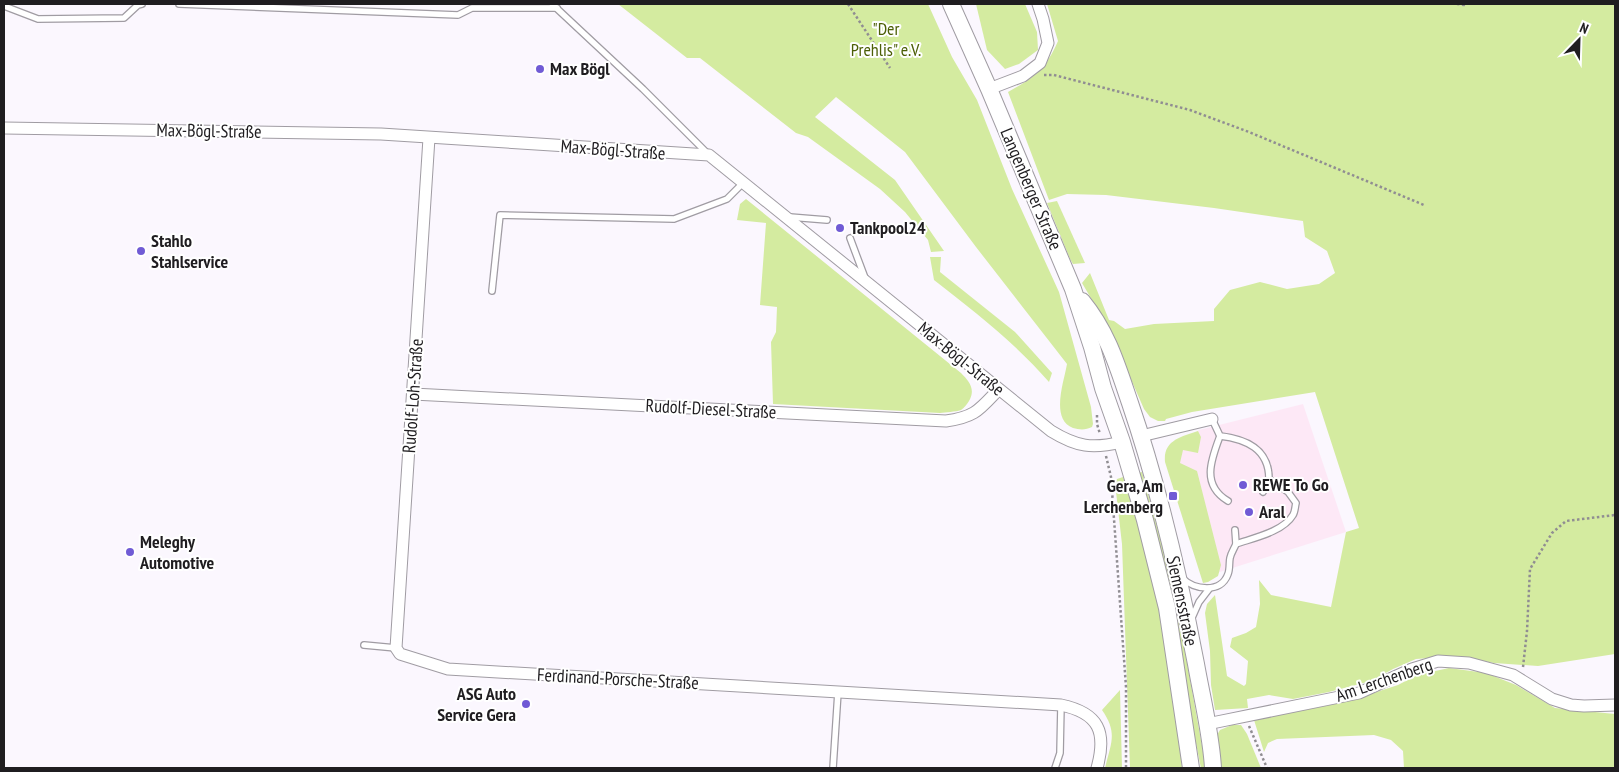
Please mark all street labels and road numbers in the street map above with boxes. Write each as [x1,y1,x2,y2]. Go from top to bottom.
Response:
street label: Max-Bögl-Straße [156,118,262,143]
street label: Langenberger Straße [995,124,1068,253]
street label: Max-Bögl-Straße [560,134,666,165]
street label: Max-Bögl-Straße [913,317,1009,401]
street label: Rudolf-Loh-Straße [397,338,428,454]
street label: Rudolf-Diesel-Straße [645,394,777,423]
street label: Siemensstraße [1162,554,1203,648]
street label: Am Lerchenberg [1332,652,1435,707]
street label: Ferdinand-Porsche-Straße [537,663,699,694]

